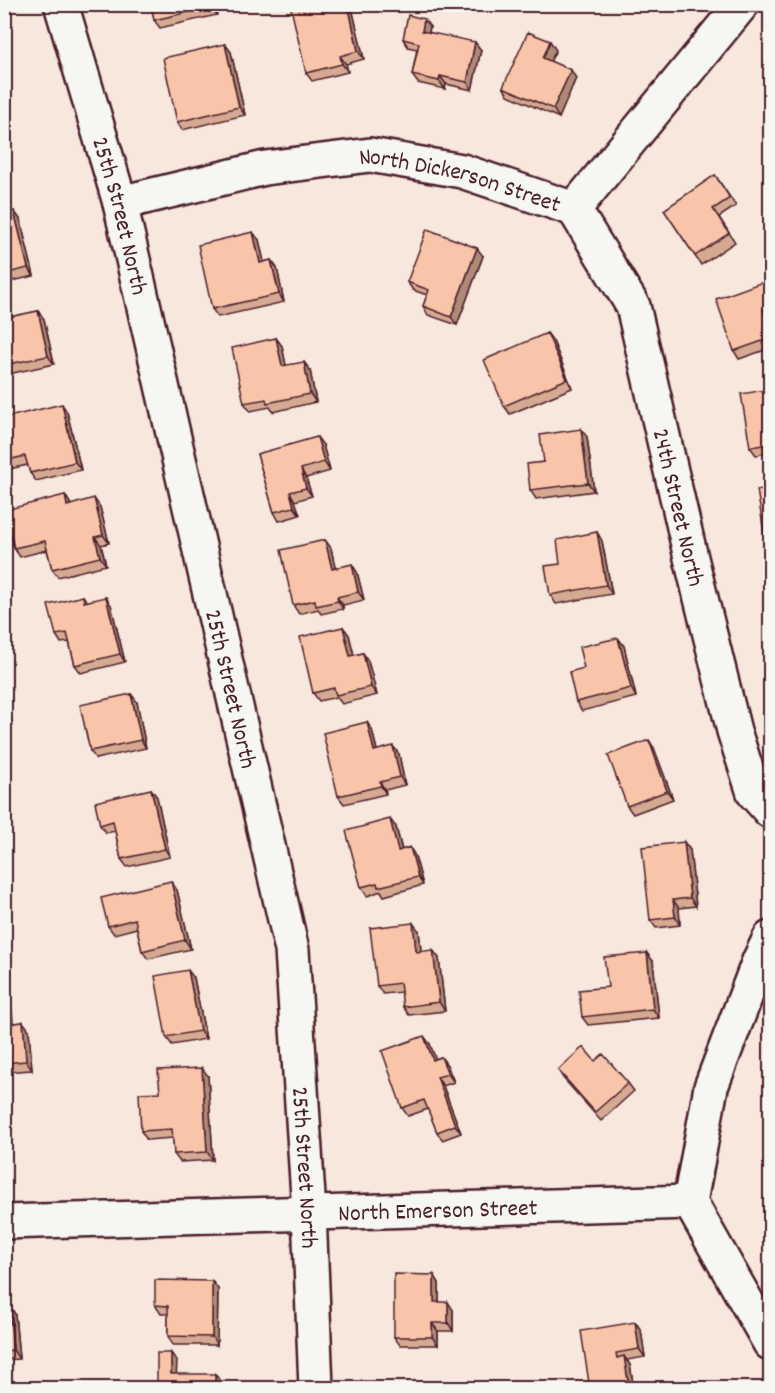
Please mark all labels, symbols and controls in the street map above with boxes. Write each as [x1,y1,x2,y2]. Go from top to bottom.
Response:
street label: 25th Street North [81,133,155,299]
street label: North Dickerson Street [357,141,565,223]
street label: 24th Street North [642,426,711,590]
street label: 25th Street North [194,607,264,772]
street label: 25th Street North [281,1086,324,1249]
street label: North Emerson Street [338,1192,538,1232]

